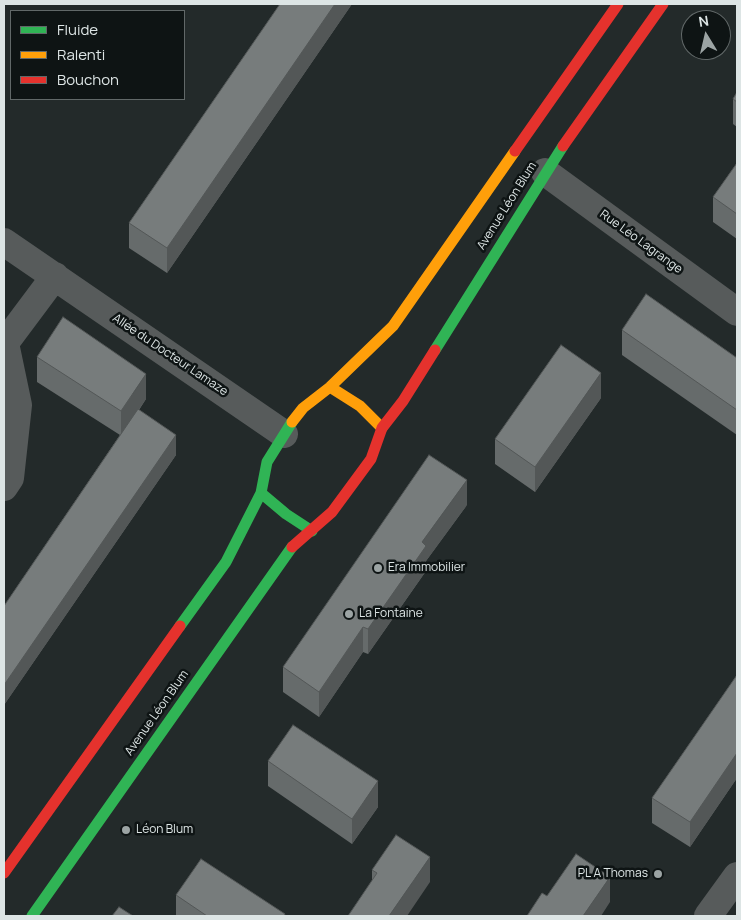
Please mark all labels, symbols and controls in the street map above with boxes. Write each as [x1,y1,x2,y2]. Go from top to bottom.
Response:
legend [10,10,185,100]
north arrow [681,10,731,60]
text: N [697,11,710,31]
text: Fluide [57,19,98,40]
text: Ralenti [57,44,105,65]
text: Bouchon [57,69,119,90]
street label: Avenue Léon Blum [474,159,540,253]
street label: Rue Léo Lagrange [597,207,685,277]
street label: Allée du Docteur Lamaze [110,311,230,399]
place label: Era Immobilier [388,561,465,575]
marker: Era Immobilier [372,562,384,574]
place label: La Fontaine [359,607,423,621]
marker: La Fontaine [343,608,355,620]
street label: Avenue Léon Blum [122,668,192,758]
place label: Léon Blum [136,823,193,837]
marker: Léon Blum [120,824,132,836]
place label: PL A Thomas [578,867,648,881]
marker: PL A Thomas [652,868,664,880]

